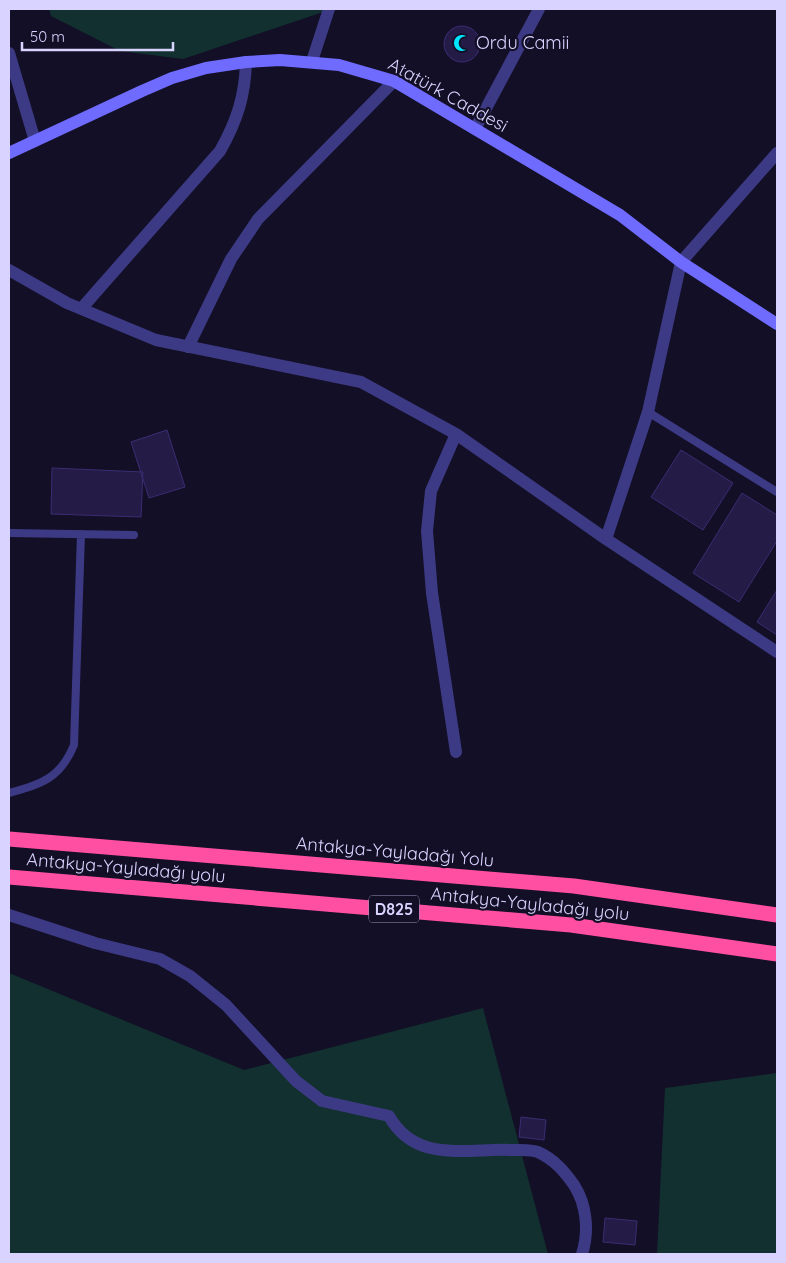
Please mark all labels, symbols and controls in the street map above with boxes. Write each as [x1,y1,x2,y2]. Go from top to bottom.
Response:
scale bar [22,20,174,52]
text: 50 m [30,27,65,46]
place label: Ordu Camii [476,31,569,54]
mosque icon: Ordu Camii [452,33,472,53]
street label: Atatürk Caddesi [384,52,512,137]
street label: Antakya-Yayladağı Yolu [295,831,495,872]
street label: Antakya-Yayladağı yolu [26,847,226,888]
street label: Antakya-Yayladağı yolu [430,882,631,925]
road number: D825 [369,896,419,922]

